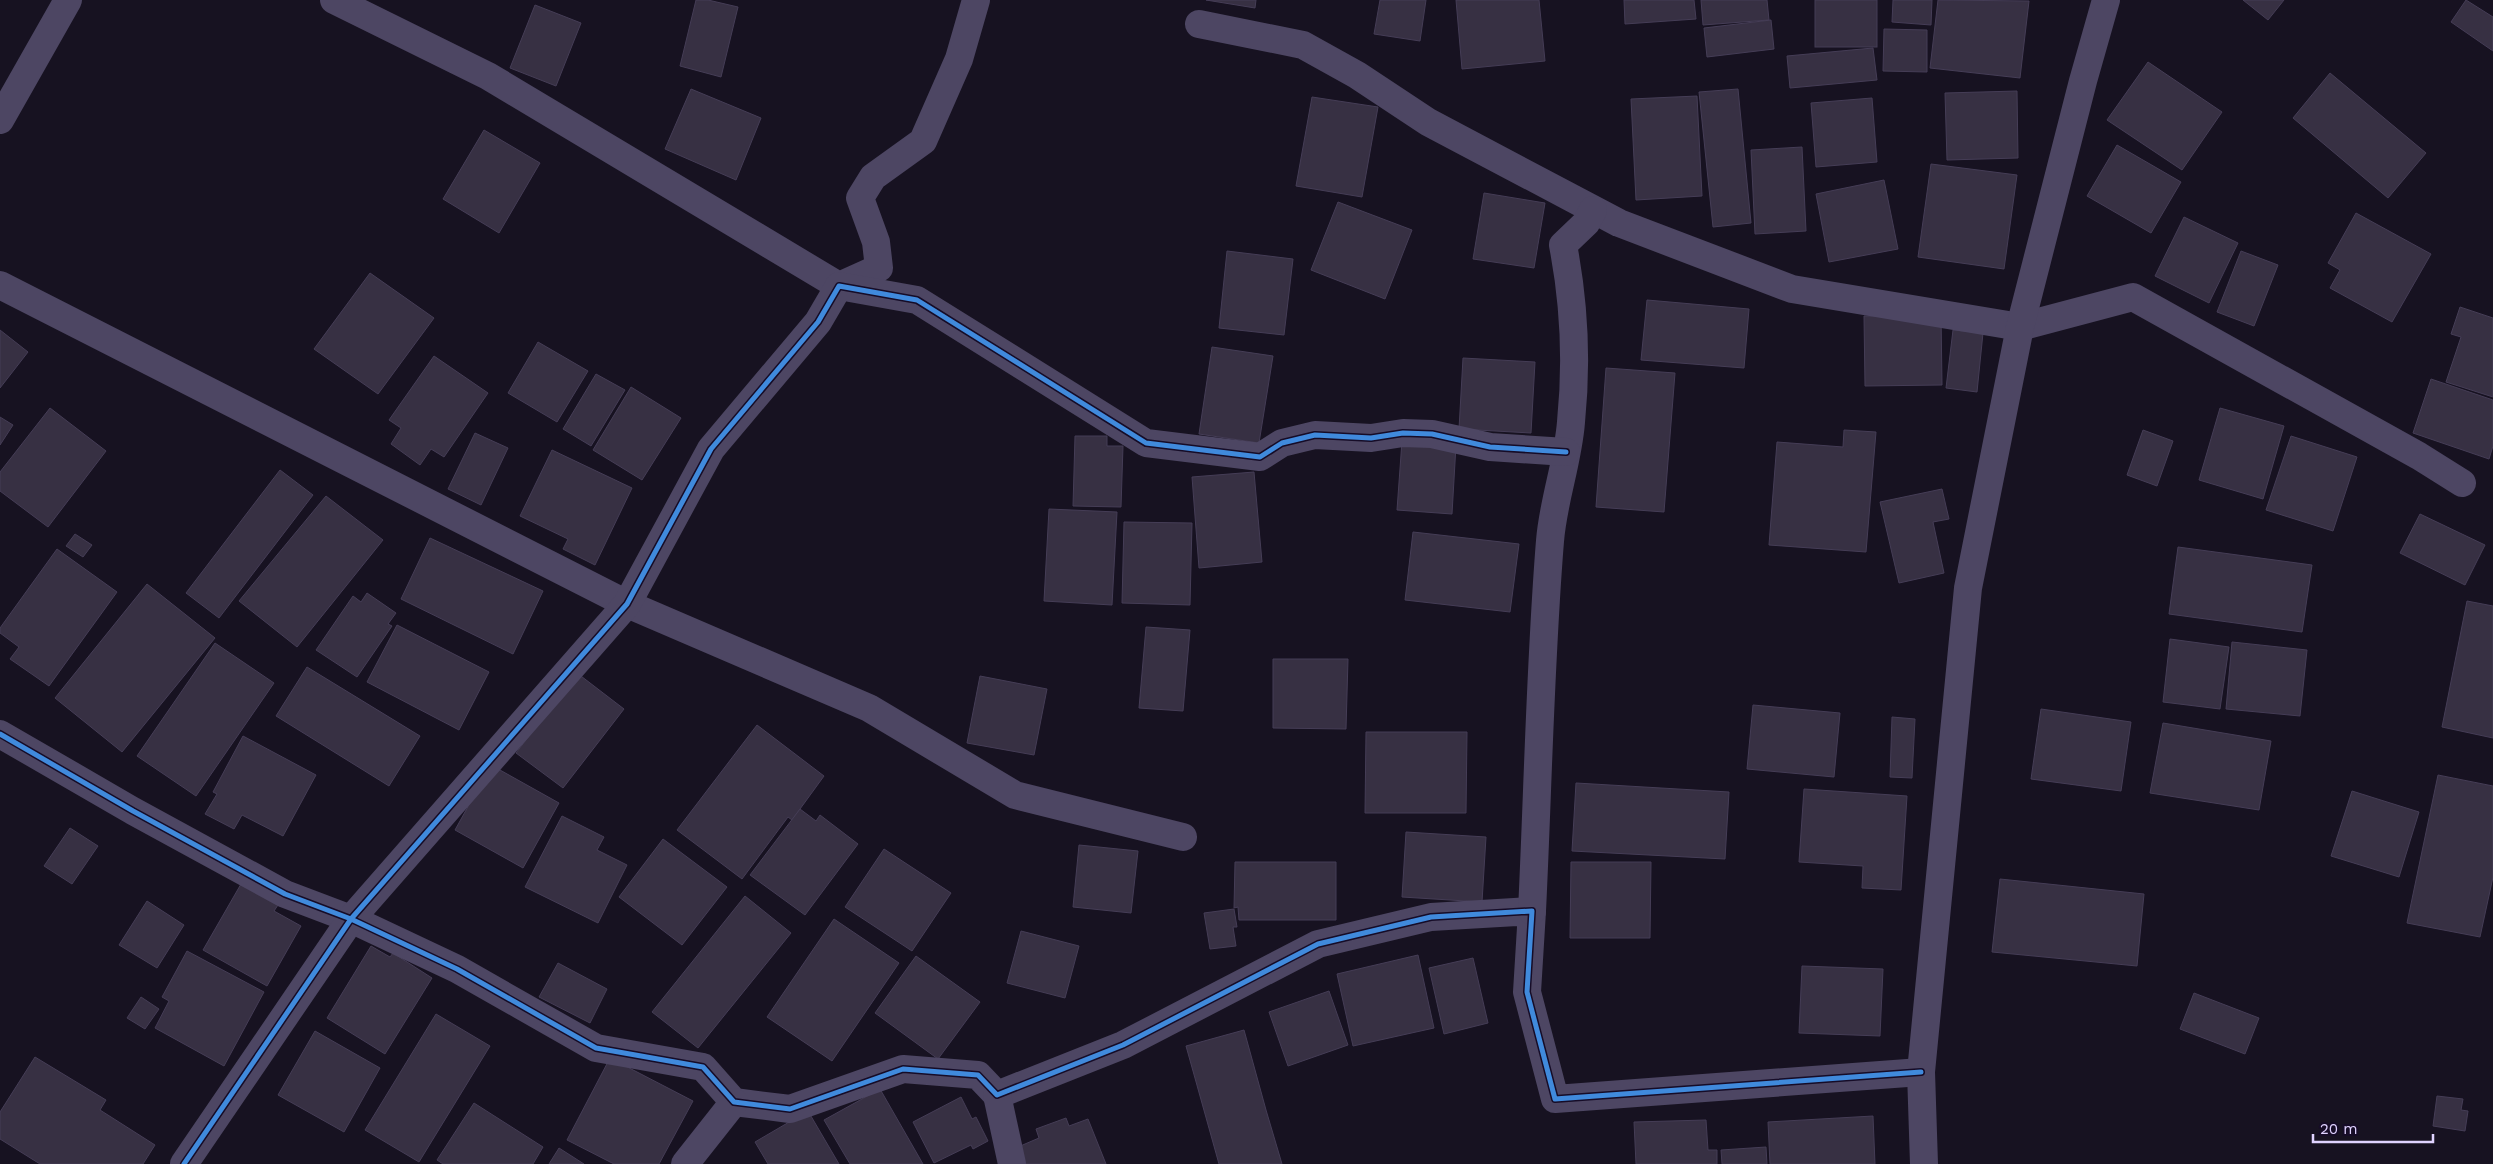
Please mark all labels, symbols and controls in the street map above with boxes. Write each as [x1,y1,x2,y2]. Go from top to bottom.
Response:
scale bar [2313,1112,2433,1144]
text: 20 m [2320,1120,2358,1138]

